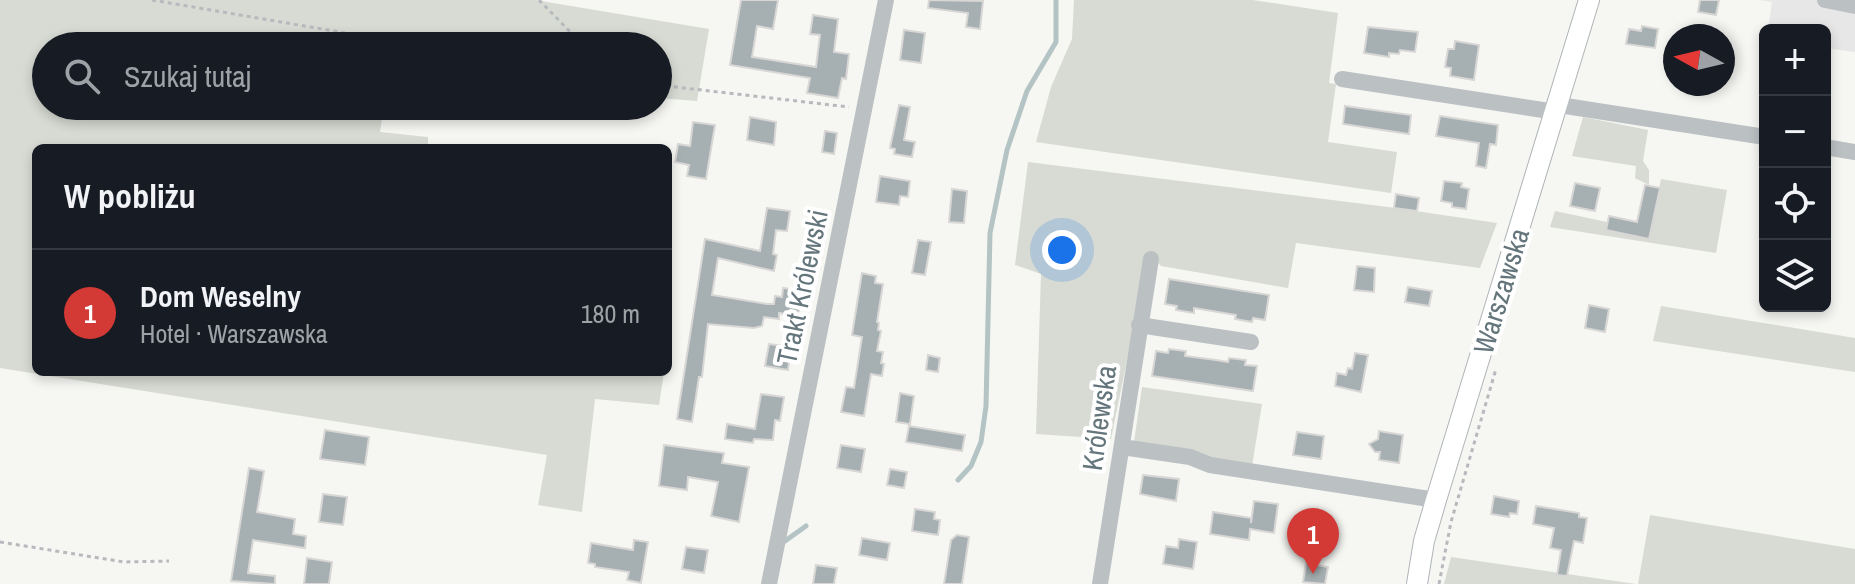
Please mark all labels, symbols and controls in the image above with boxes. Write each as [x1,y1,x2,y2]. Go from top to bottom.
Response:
north arrow [1663,24,1735,96]
map controls [1759,24,1831,312]
button: + [1759,24,1831,96]
search box [32,32,672,120]
icon: search [60,54,104,98]
text: Szukaj tutaj [124,56,251,96]
button: − [1759,96,1831,168]
button: locate [1759,168,1831,240]
text: W pobliżu [64,173,196,219]
street label: Trakt Królewski [767,206,837,368]
street label: Warszawska [1464,223,1538,358]
your location [1042,230,1082,270]
button: layers [1759,240,1831,312]
text: Dom Weselny [140,276,301,316]
text: 1 [84,296,96,331]
text: 180 m [581,296,640,331]
text: Hotel · Warszawska [140,316,328,351]
street label: Królewska [1073,363,1125,473]
pin: 1 [1287,508,1339,574]

